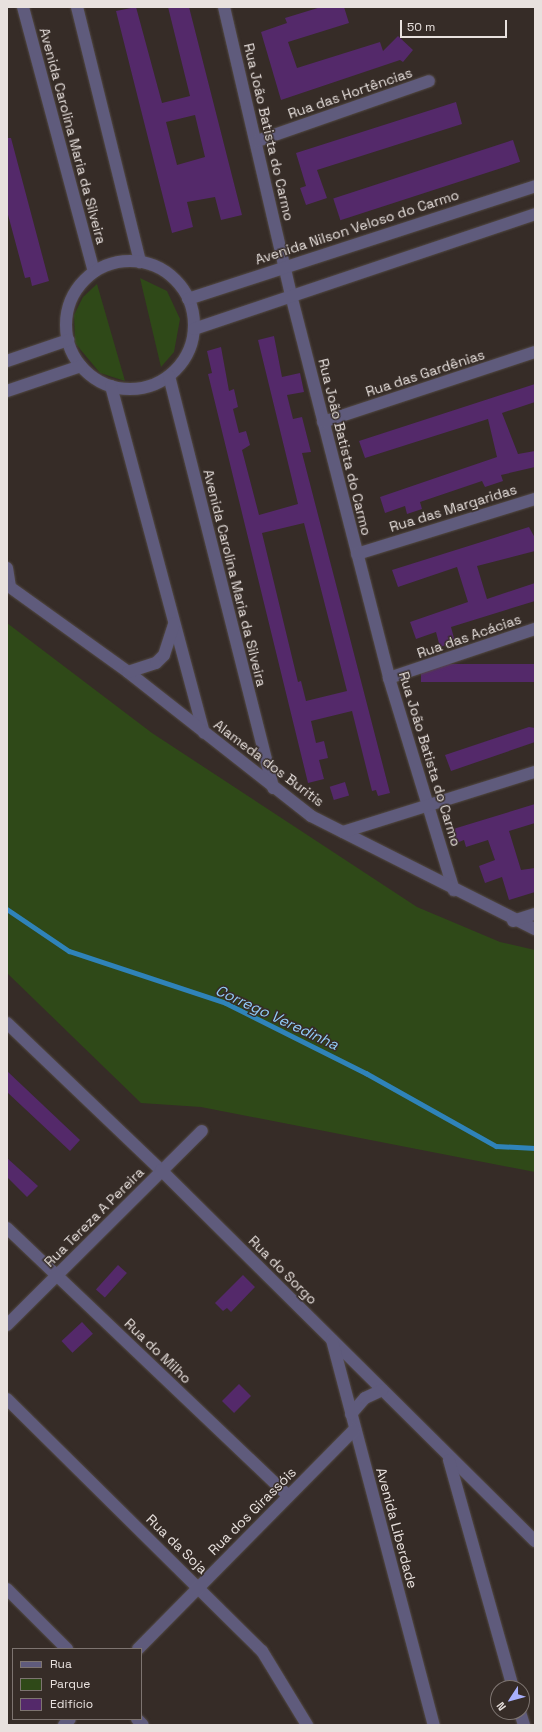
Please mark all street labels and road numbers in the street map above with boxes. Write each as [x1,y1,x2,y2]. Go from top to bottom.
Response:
street label: Avenida Carolina Maria da Silveira [36,26,110,246]
street label: Rua João Batista do Carmo [240,41,298,223]
street label: Rua das Hortências [286,64,414,122]
street label: Avenida Nilson Veloso do Carmo [253,186,461,268]
street label: Rua das Gardênias [363,346,487,400]
street label: Rua João Batista do Carmo [315,357,375,537]
street label: Avenida Carolina Maria da Silveira [200,468,270,688]
street label: Rua das Margaridas [387,481,519,535]
street label: Rua das Acácias [415,610,523,662]
street label: Rua João Batista do Carmo [395,670,465,848]
street label: Alameda dos Buritis [211,716,327,810]
street label: Rua Tereza A Pereira [40,1163,148,1271]
street label: Rua do Sorgo [245,1232,321,1308]
street label: Rua do Milho [121,1315,195,1387]
street label: Rua dos Girassóis [204,1463,300,1559]
street label: Avenida Liberdade [373,1466,421,1590]
street label: Rua da Soja [143,1511,211,1577]

